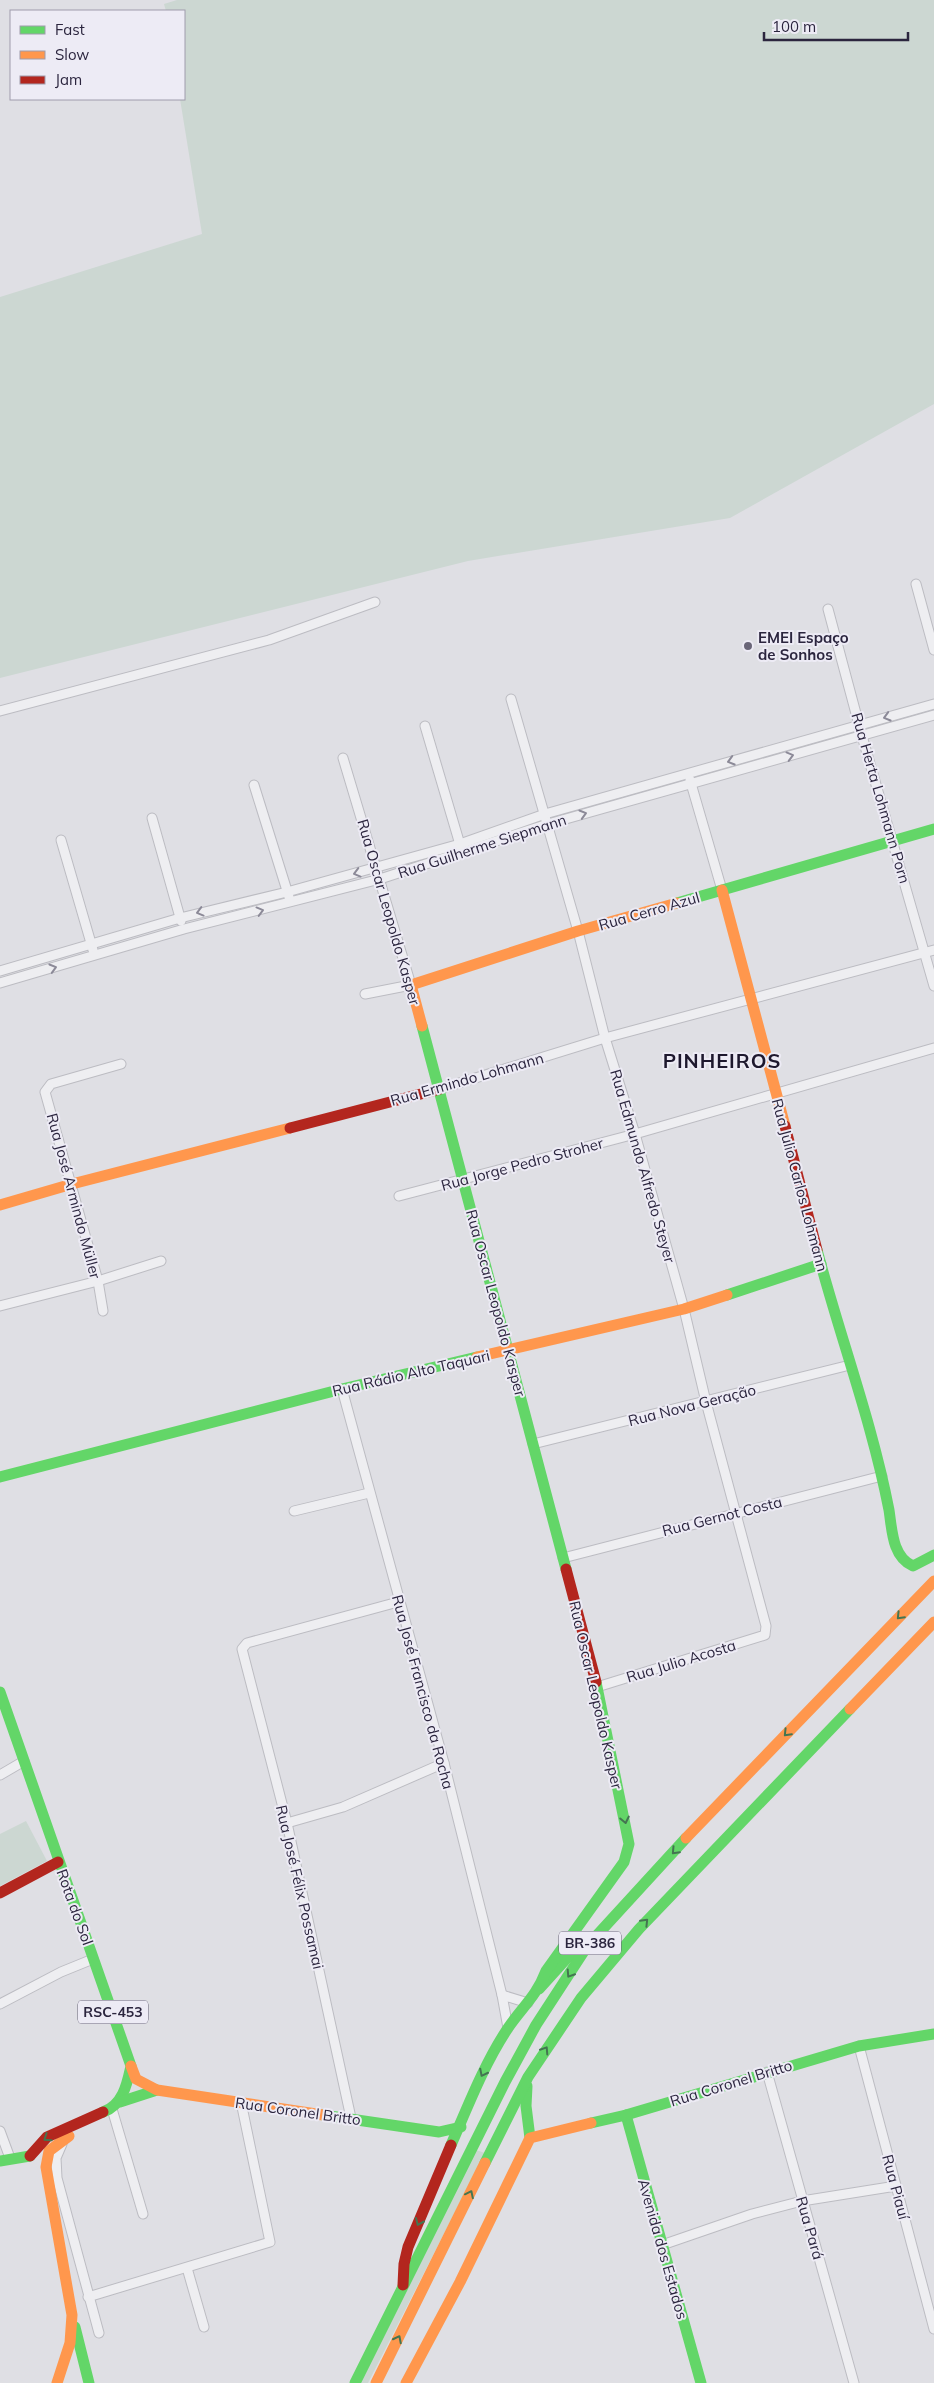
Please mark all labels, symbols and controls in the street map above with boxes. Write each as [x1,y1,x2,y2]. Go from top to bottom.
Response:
legend [10,10,185,100]
scale bar [764,10,908,42]
text: 100 m [772,17,816,36]
text: Fast [55,20,85,39]
text: Slow [55,45,89,64]
text: Jam [55,70,82,89]
place label: EMEI Espaço de Sonhos [758,628,849,664]
marker: EMEI Espaço de Sonhos [742,640,754,652]
street label: Rua Herta Lohmann Porn [847,710,915,886]
one-way arrow [884,712,892,722]
one-way arrow [786,751,794,762]
one-way arrow [727,756,735,766]
street label: Rua Guilherme Siepmann [395,810,569,882]
one-way arrow [578,810,587,820]
street label: Rua Oscar Leopoldo Kasper [353,817,425,1008]
one-way arrow [354,867,362,877]
street label: Rua Cerro Azul [596,888,702,934]
one-way arrow [196,907,204,917]
one-way arrow [255,907,264,917]
one-way arrow [48,964,56,974]
street label: Rua Ermindo Lohmann [388,1048,546,1110]
district label: PINHEIROS [663,1048,781,1073]
street label: Rua Edmundo Alfredo Steyer [606,1067,680,1266]
street label: Rua Julio Carlos Lohmann [768,1096,832,1274]
street label: Rua José Armindo Müller [43,1111,105,1281]
street label: Rua Jorge Pedro Stroher [439,1133,606,1195]
street label: Rua Oscar Leopoldo Kasper [462,1207,530,1399]
street label: Rua Rádio Alto Taquari [330,1346,492,1400]
street label: Rua Nova Geração [626,1380,758,1430]
street label: Rua Gernot Costa [660,1492,784,1540]
street label: Rua José Francisco da Rocha [388,1593,458,1791]
street label: Rua Oscar Leopoldo Kasper [565,1599,627,1792]
one-way arrow [897,1611,906,1620]
street label: Rua Julio Acosta [624,1635,738,1687]
one-way arrow [784,1728,793,1737]
street label: Rua José Félix Possamai [272,1803,328,1971]
one-way arrow [619,1816,630,1824]
one-way arrow [672,1845,681,1854]
street label: Rota do Sol [52,1866,98,1948]
one-way arrow [639,1919,648,1928]
road number: BR-386 [559,1932,621,1955]
one-way arrow [566,1969,576,1978]
road number: RSC-453 [78,2000,148,2024]
one-way arrow [539,2046,549,2055]
street label: Rua Coronel Britto [668,2055,794,2111]
one-way arrow [479,2068,489,2077]
street label: Rua Coronel Britto [234,2093,362,2129]
one-way arrow [44,2132,53,2141]
street label: Rua Piauí [878,2152,914,2223]
street label: Avenida dos Estados [634,2177,692,2321]
one-way arrow [464,2190,475,2199]
street label: Rua Pará [792,2194,828,2262]
one-way arrow [414,2217,425,2226]
one-way arrow [392,2336,402,2345]

